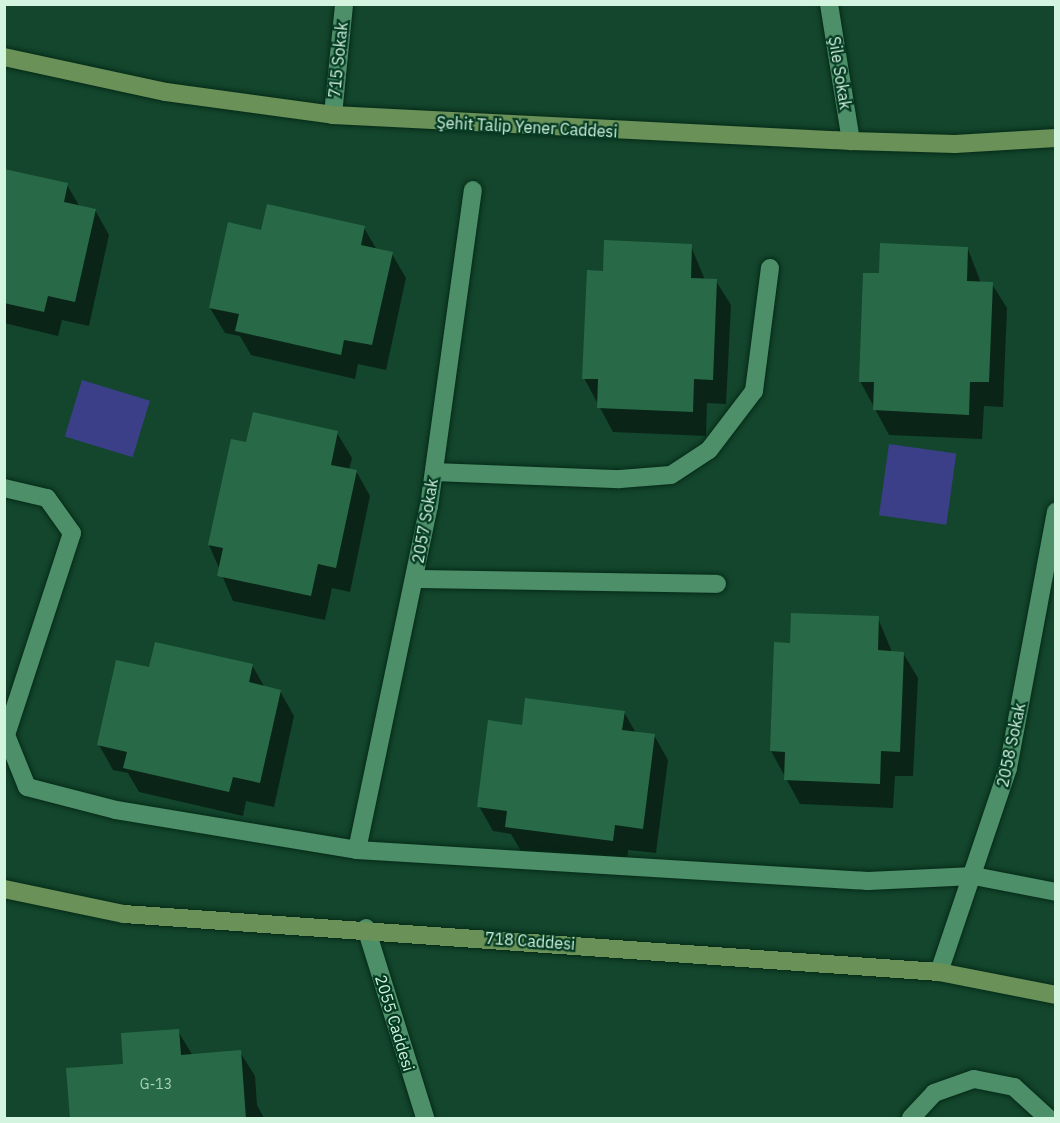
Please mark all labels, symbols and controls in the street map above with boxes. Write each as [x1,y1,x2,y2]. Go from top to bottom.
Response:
street label: 715 Sokak [324,21,352,99]
street label: Şile Sokak [825,35,855,111]
street label: Şehit Talip Yener Caddesi [436,113,618,141]
street label: 2057 Sokak [408,477,442,565]
street label: 2058 Sokak [993,701,1029,789]
street label: 718 Caddesi [484,928,576,954]
street label: 2055 Caddesi [371,972,419,1074]
house number: G-13 [140,1076,172,1092]

